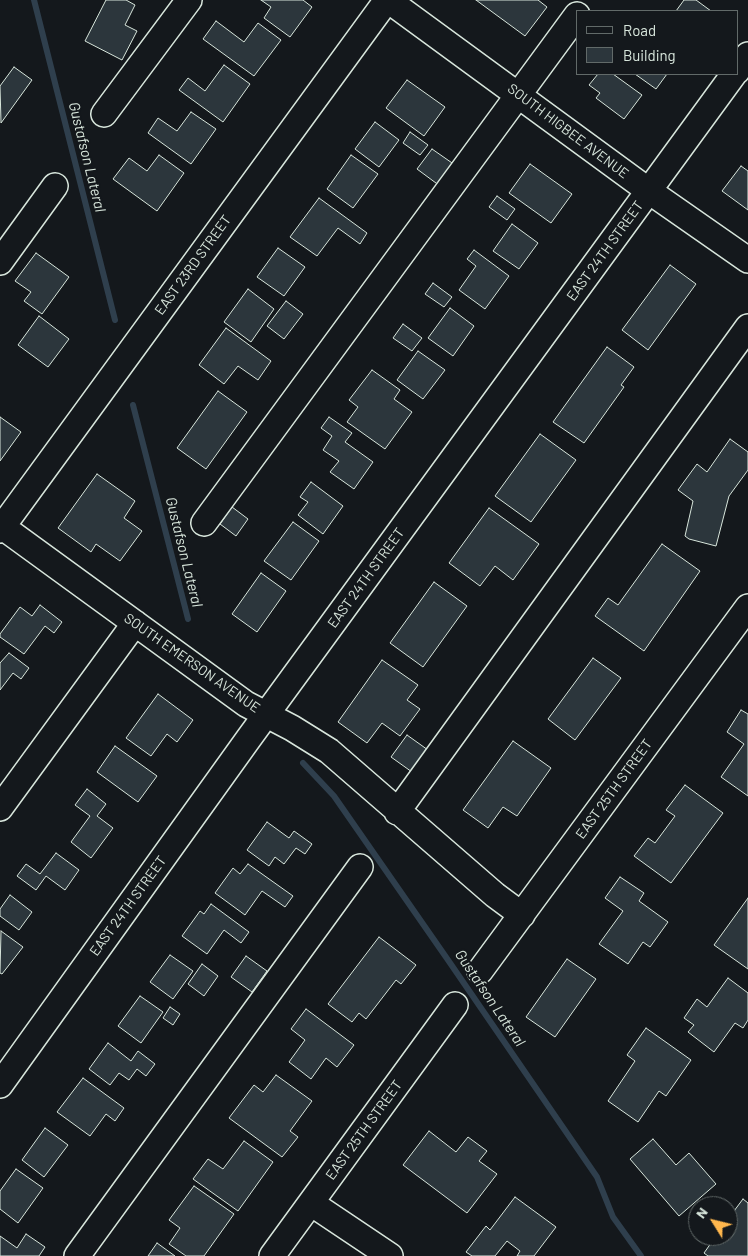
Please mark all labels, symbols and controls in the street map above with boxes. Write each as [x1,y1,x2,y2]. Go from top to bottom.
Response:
legend [576,10,738,75]
text: Road [623,21,656,39]
text: Building [623,46,676,64]
street label: SOUTH HIGBEE AVENUE [504,80,632,182]
water label: Gustafson Lateral [65,100,109,214]
street label: EAST 24TH STREET [563,198,647,304]
street label: EAST 23RD STREET [151,212,235,318]
water label: Gustafson Lateral [162,495,206,609]
street label: EAST 24TH STREET [324,525,408,631]
street label: SOUTH EMERSON AVENUE [121,610,263,716]
street label: EAST 25TH STREET [572,736,656,842]
street label: EAST 24TH STREET [86,853,170,959]
water label: Gustafson Lateral [451,946,529,1050]
street label: EAST 25TH STREET [322,1077,406,1183]
north arrow [688,1196,738,1246]
text: N [692,1204,711,1221]

